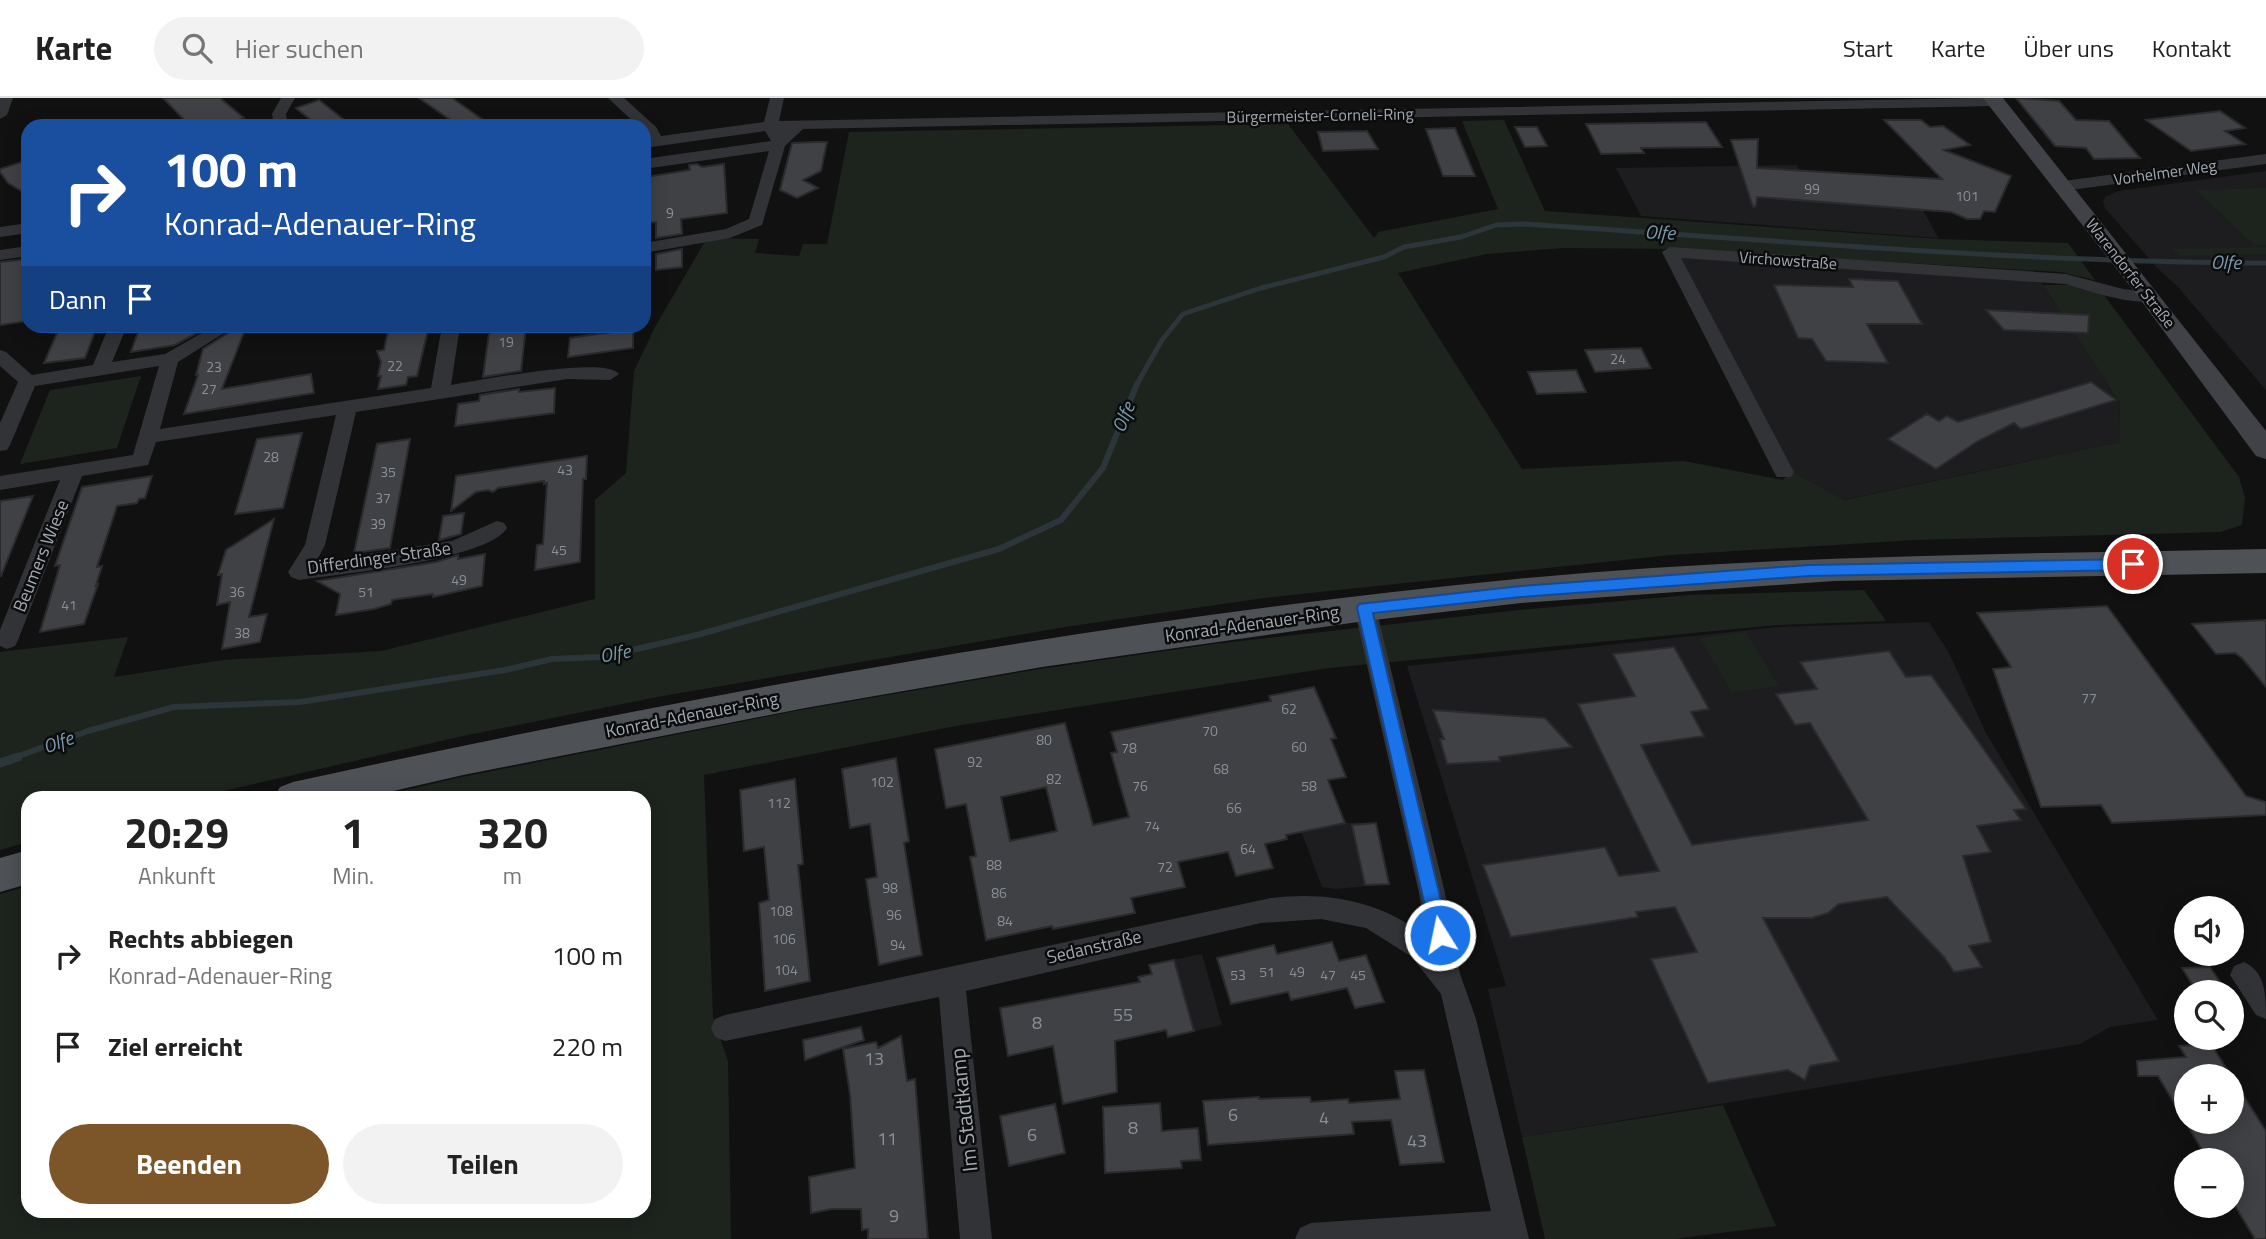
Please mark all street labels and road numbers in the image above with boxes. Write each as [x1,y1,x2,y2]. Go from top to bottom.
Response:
street label: Bürgermeister-Corneli-Ring [1226,101,1414,129]
street label: Vorhelmer Weg [2112,153,2218,191]
street label: Warendorfer Straße [2080,213,2182,333]
street label: Virchowstraße [1738,245,1838,275]
street label: Beumers Wiese [6,496,75,616]
street label: Differdinger Straße [305,534,452,581]
street label: Konrad-Adenauer-Ring [1163,598,1341,649]
street label: Konrad-Adenauer-Ring [603,685,781,744]
street label: Sedanstraße [1044,923,1144,971]
street label: Im Stadtkamp [941,1047,985,1173]

